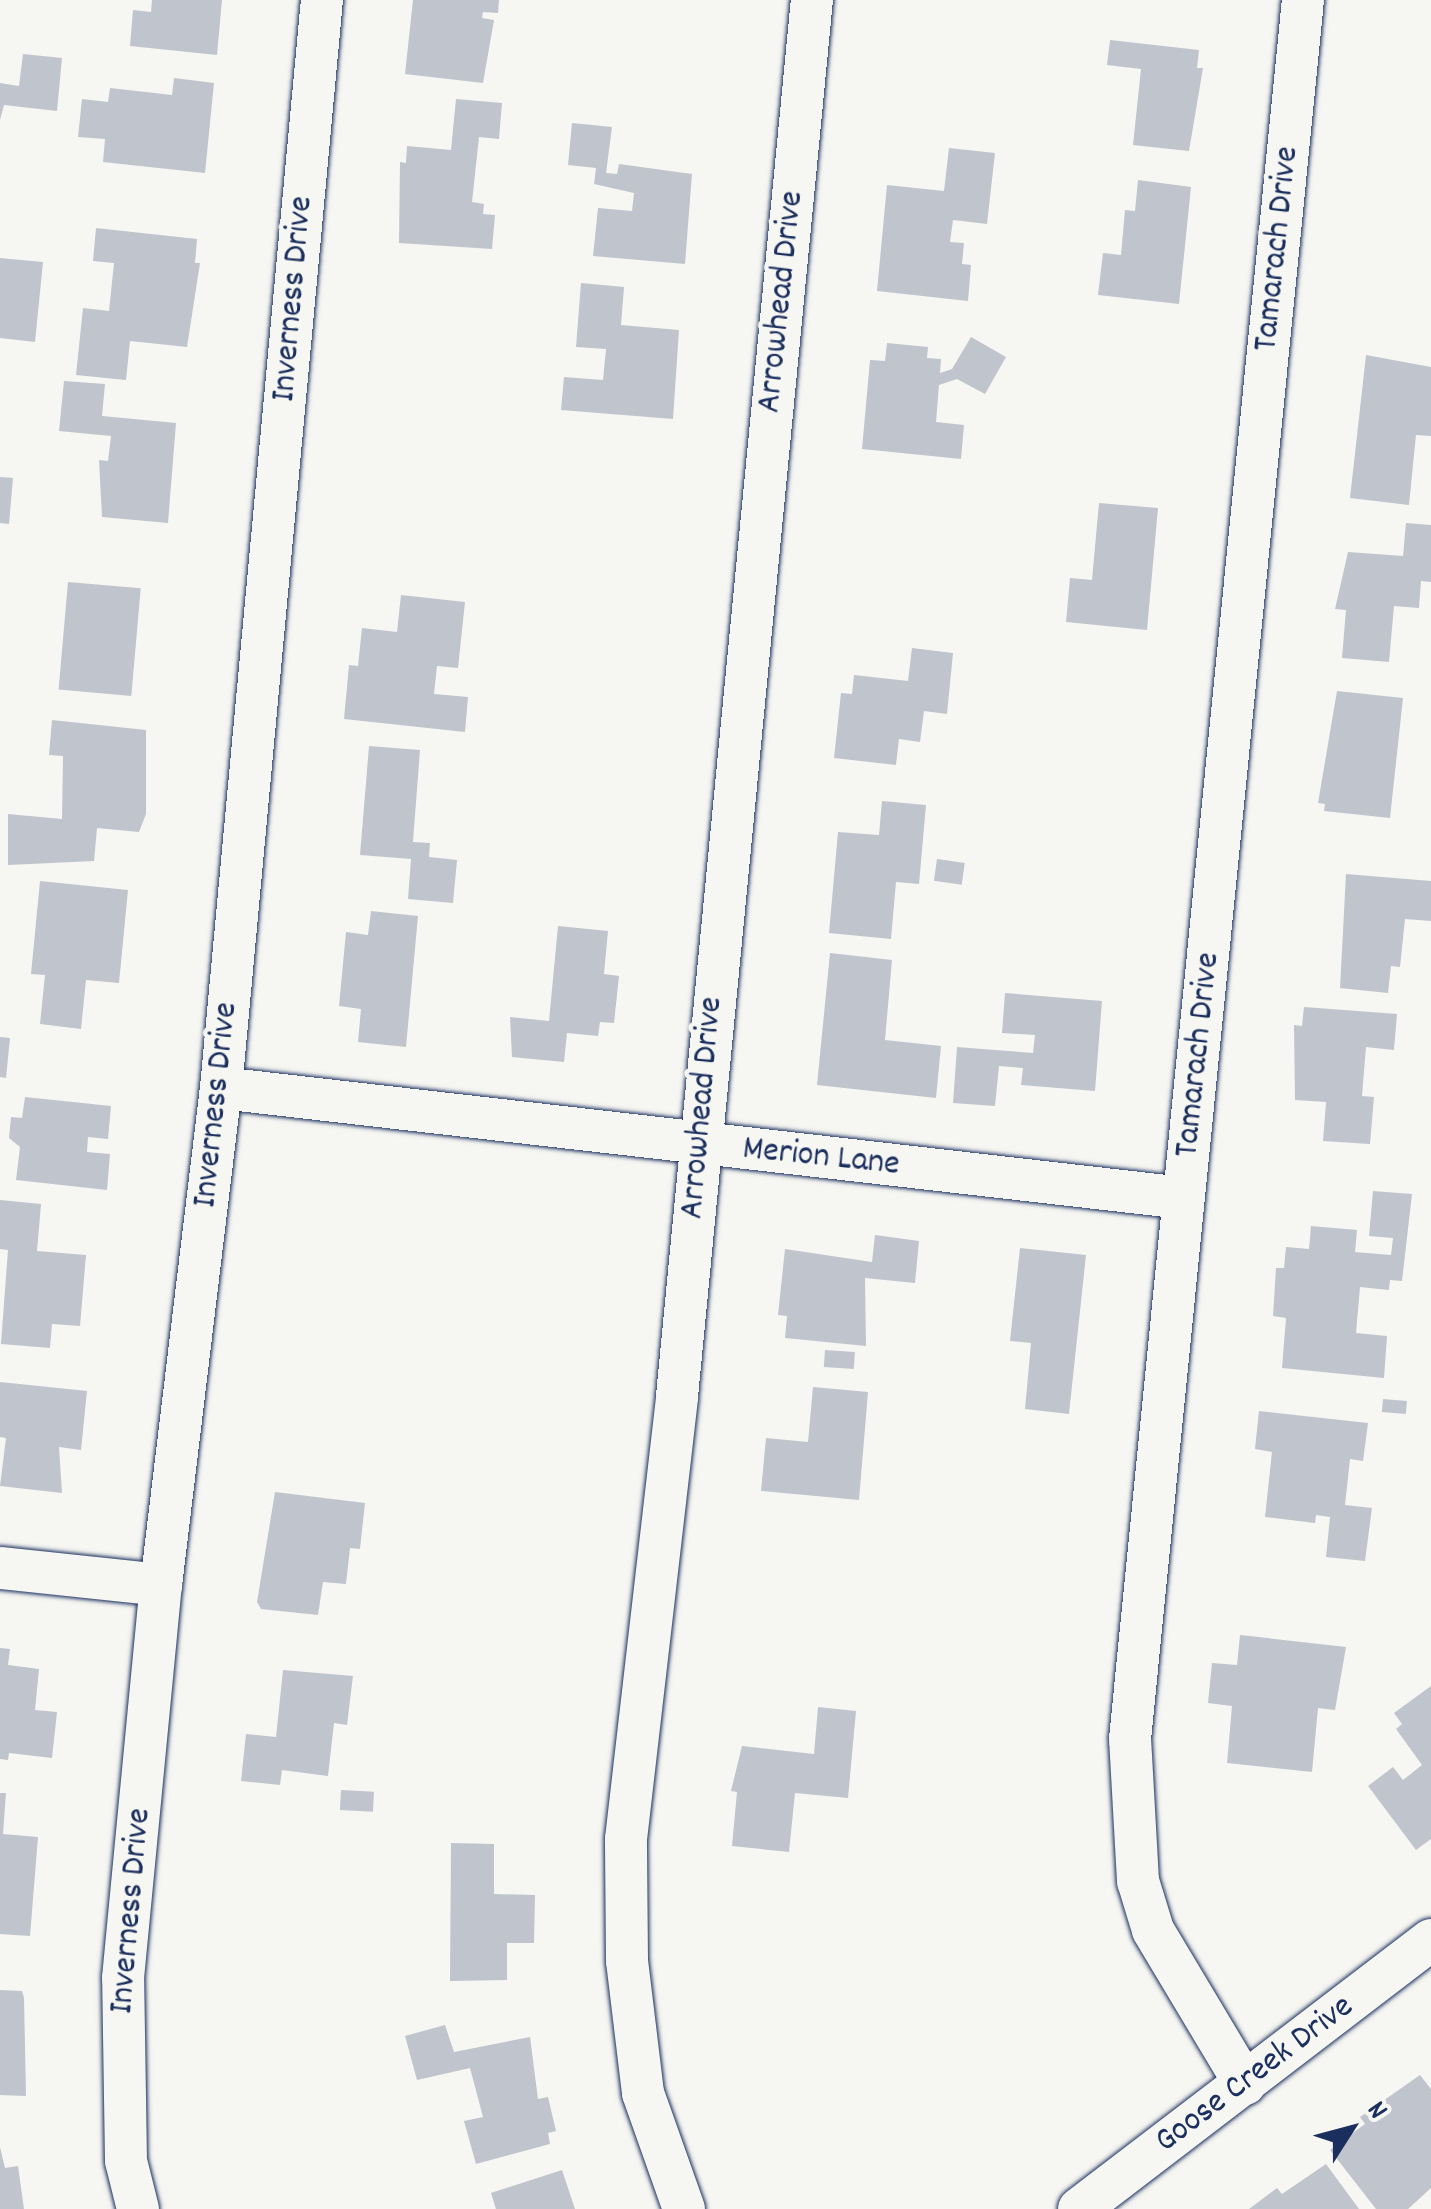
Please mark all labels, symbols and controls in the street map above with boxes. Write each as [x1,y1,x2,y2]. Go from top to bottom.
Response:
street label: Tamarach Drive [1246,144,1310,354]
street label: Arrowhead Drive [749,189,815,415]
street label: Inverness Drive [264,194,324,404]
street label: Tamarach Drive [1167,950,1231,1160]
street label: Arrowhead Drive [672,995,734,1221]
street label: Inverness Drive [185,1000,249,1210]
street label: Merion Lane [741,1129,901,1187]
street label: Inverness Drive [102,1806,162,2016]
street label: Goose Creek Drive [1147,1987,1363,2163]
north arrow [1301,2079,1401,2179]
text: N [1355,2094,1396,2129]

